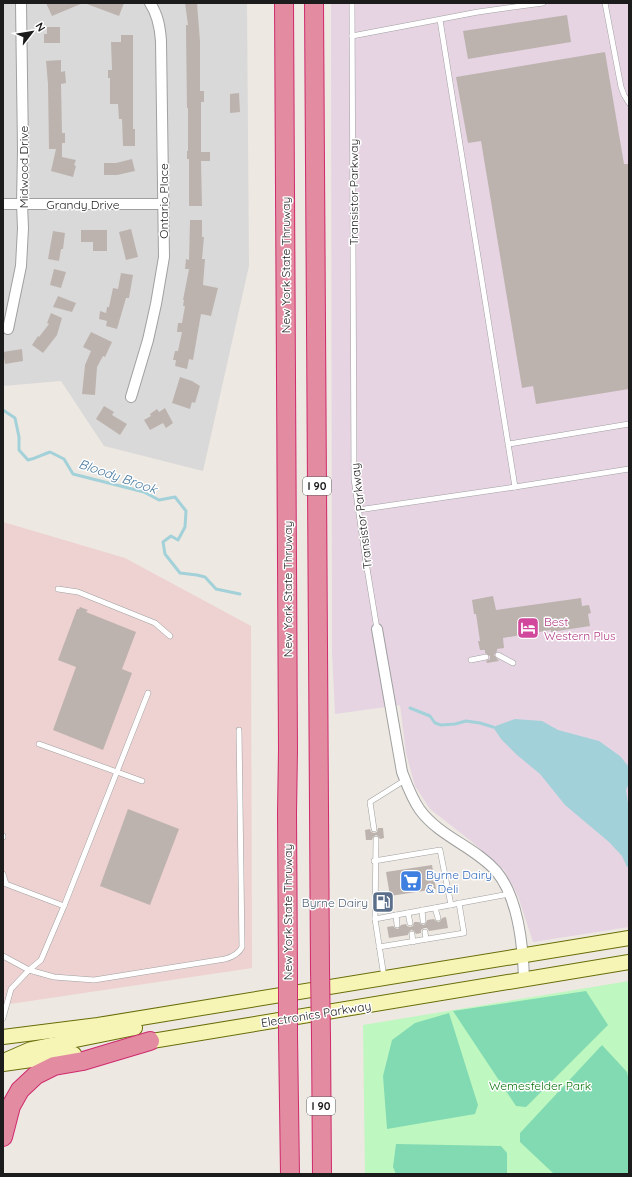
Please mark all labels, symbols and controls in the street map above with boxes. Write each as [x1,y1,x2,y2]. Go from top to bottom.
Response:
north arrow [12,12,52,52]
text: N [32,20,49,34]
street label: Midwood Drive [16,125,31,208]
street label: Transistor Parkway [346,139,361,245]
street label: Ontario Place [156,163,171,239]
street label: Grandy Drive [46,197,120,212]
street label: New York State Thruway [278,197,293,333]
water label: Bloody Brook [77,455,160,497]
street label: Transistor Parkway [347,462,375,570]
road number: I 90 [303,477,331,495]
street label: New York State Thruway [280,521,295,657]
place label: Best Western Plus [544,614,616,643]
hotel icon: Best Western Plus [515,615,541,641]
street label: New York State Thruway [280,844,295,980]
place label: Byrne Dairy & Deli [426,867,492,896]
supermarket icon: Byrne Dairy & Deli [398,868,424,894]
fuel station icon: Byrne Dairy [370,889,396,915]
place label: Byrne Dairy [302,895,368,910]
street label: Electronics Parkway [260,998,372,1030]
park label: Wemesfelder Park [489,1078,591,1093]
road number: I 90 [307,1097,335,1115]

